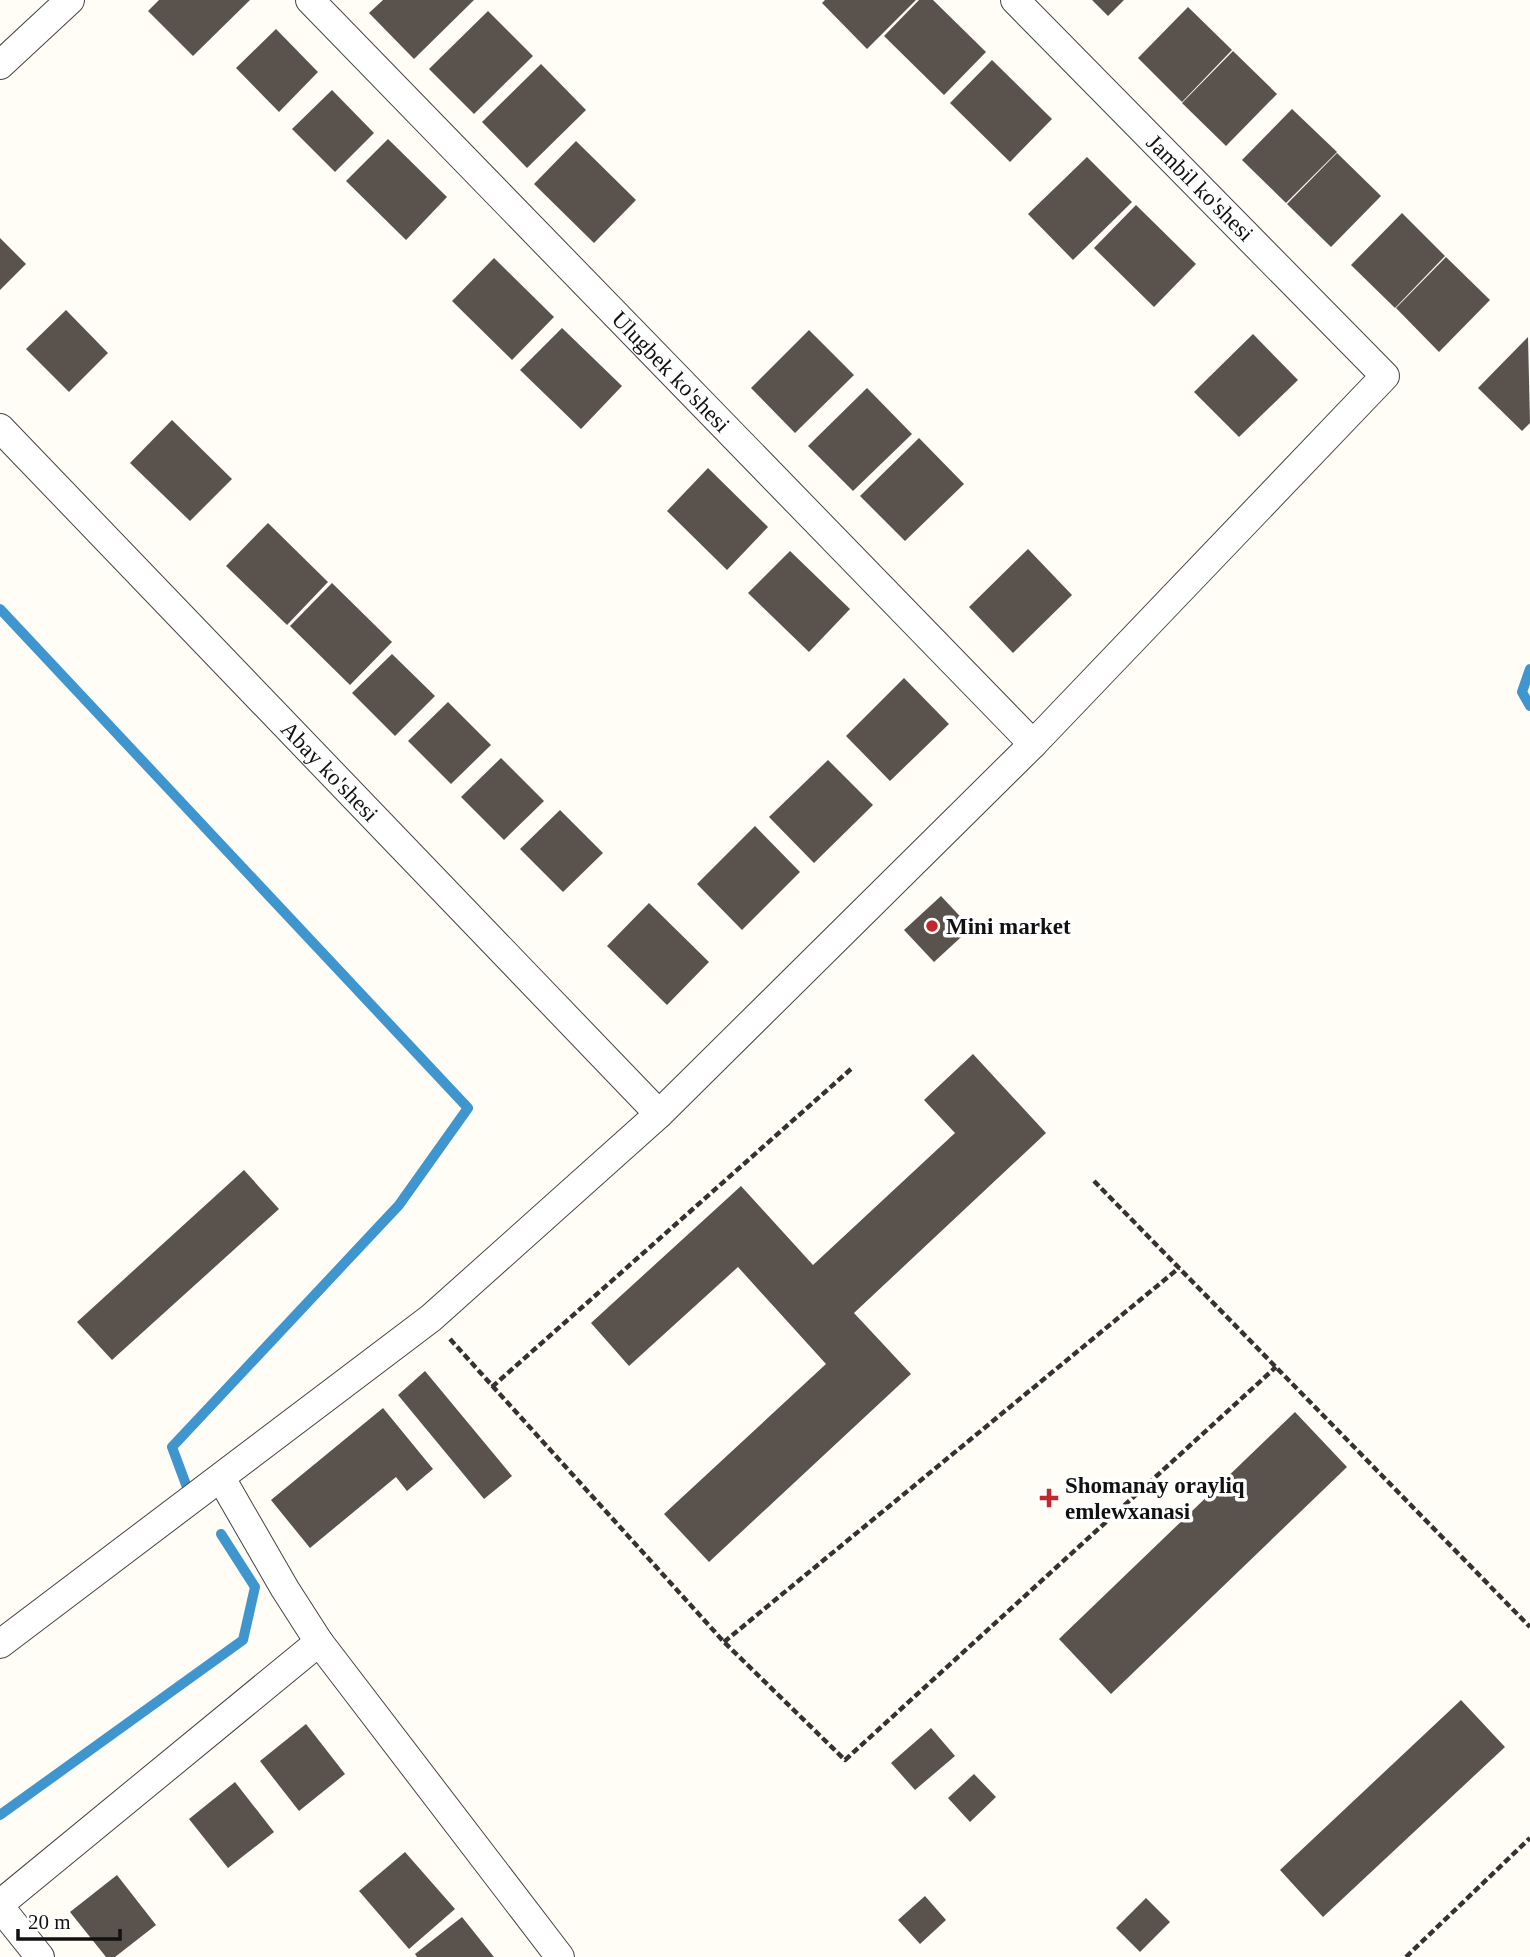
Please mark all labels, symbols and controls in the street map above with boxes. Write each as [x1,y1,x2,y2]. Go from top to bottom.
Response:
street label: Jambil ko'shesi [1142,130,1258,246]
street label: Ulugbek ko'shesi [607,306,735,437]
street label: Abay ko'shesi [276,716,383,826]
place label: Mini market [946,914,1071,939]
marker: Mini market [924,918,940,934]
place label: Shomanay orayliq emlewxanasi [1065,1473,1245,1524]
marker: Shomanay orayliq emlewxanasi [1039,1488,1059,1508]
scale bar [18,1898,119,1942]
text: 20 m [28,1910,71,1934]

